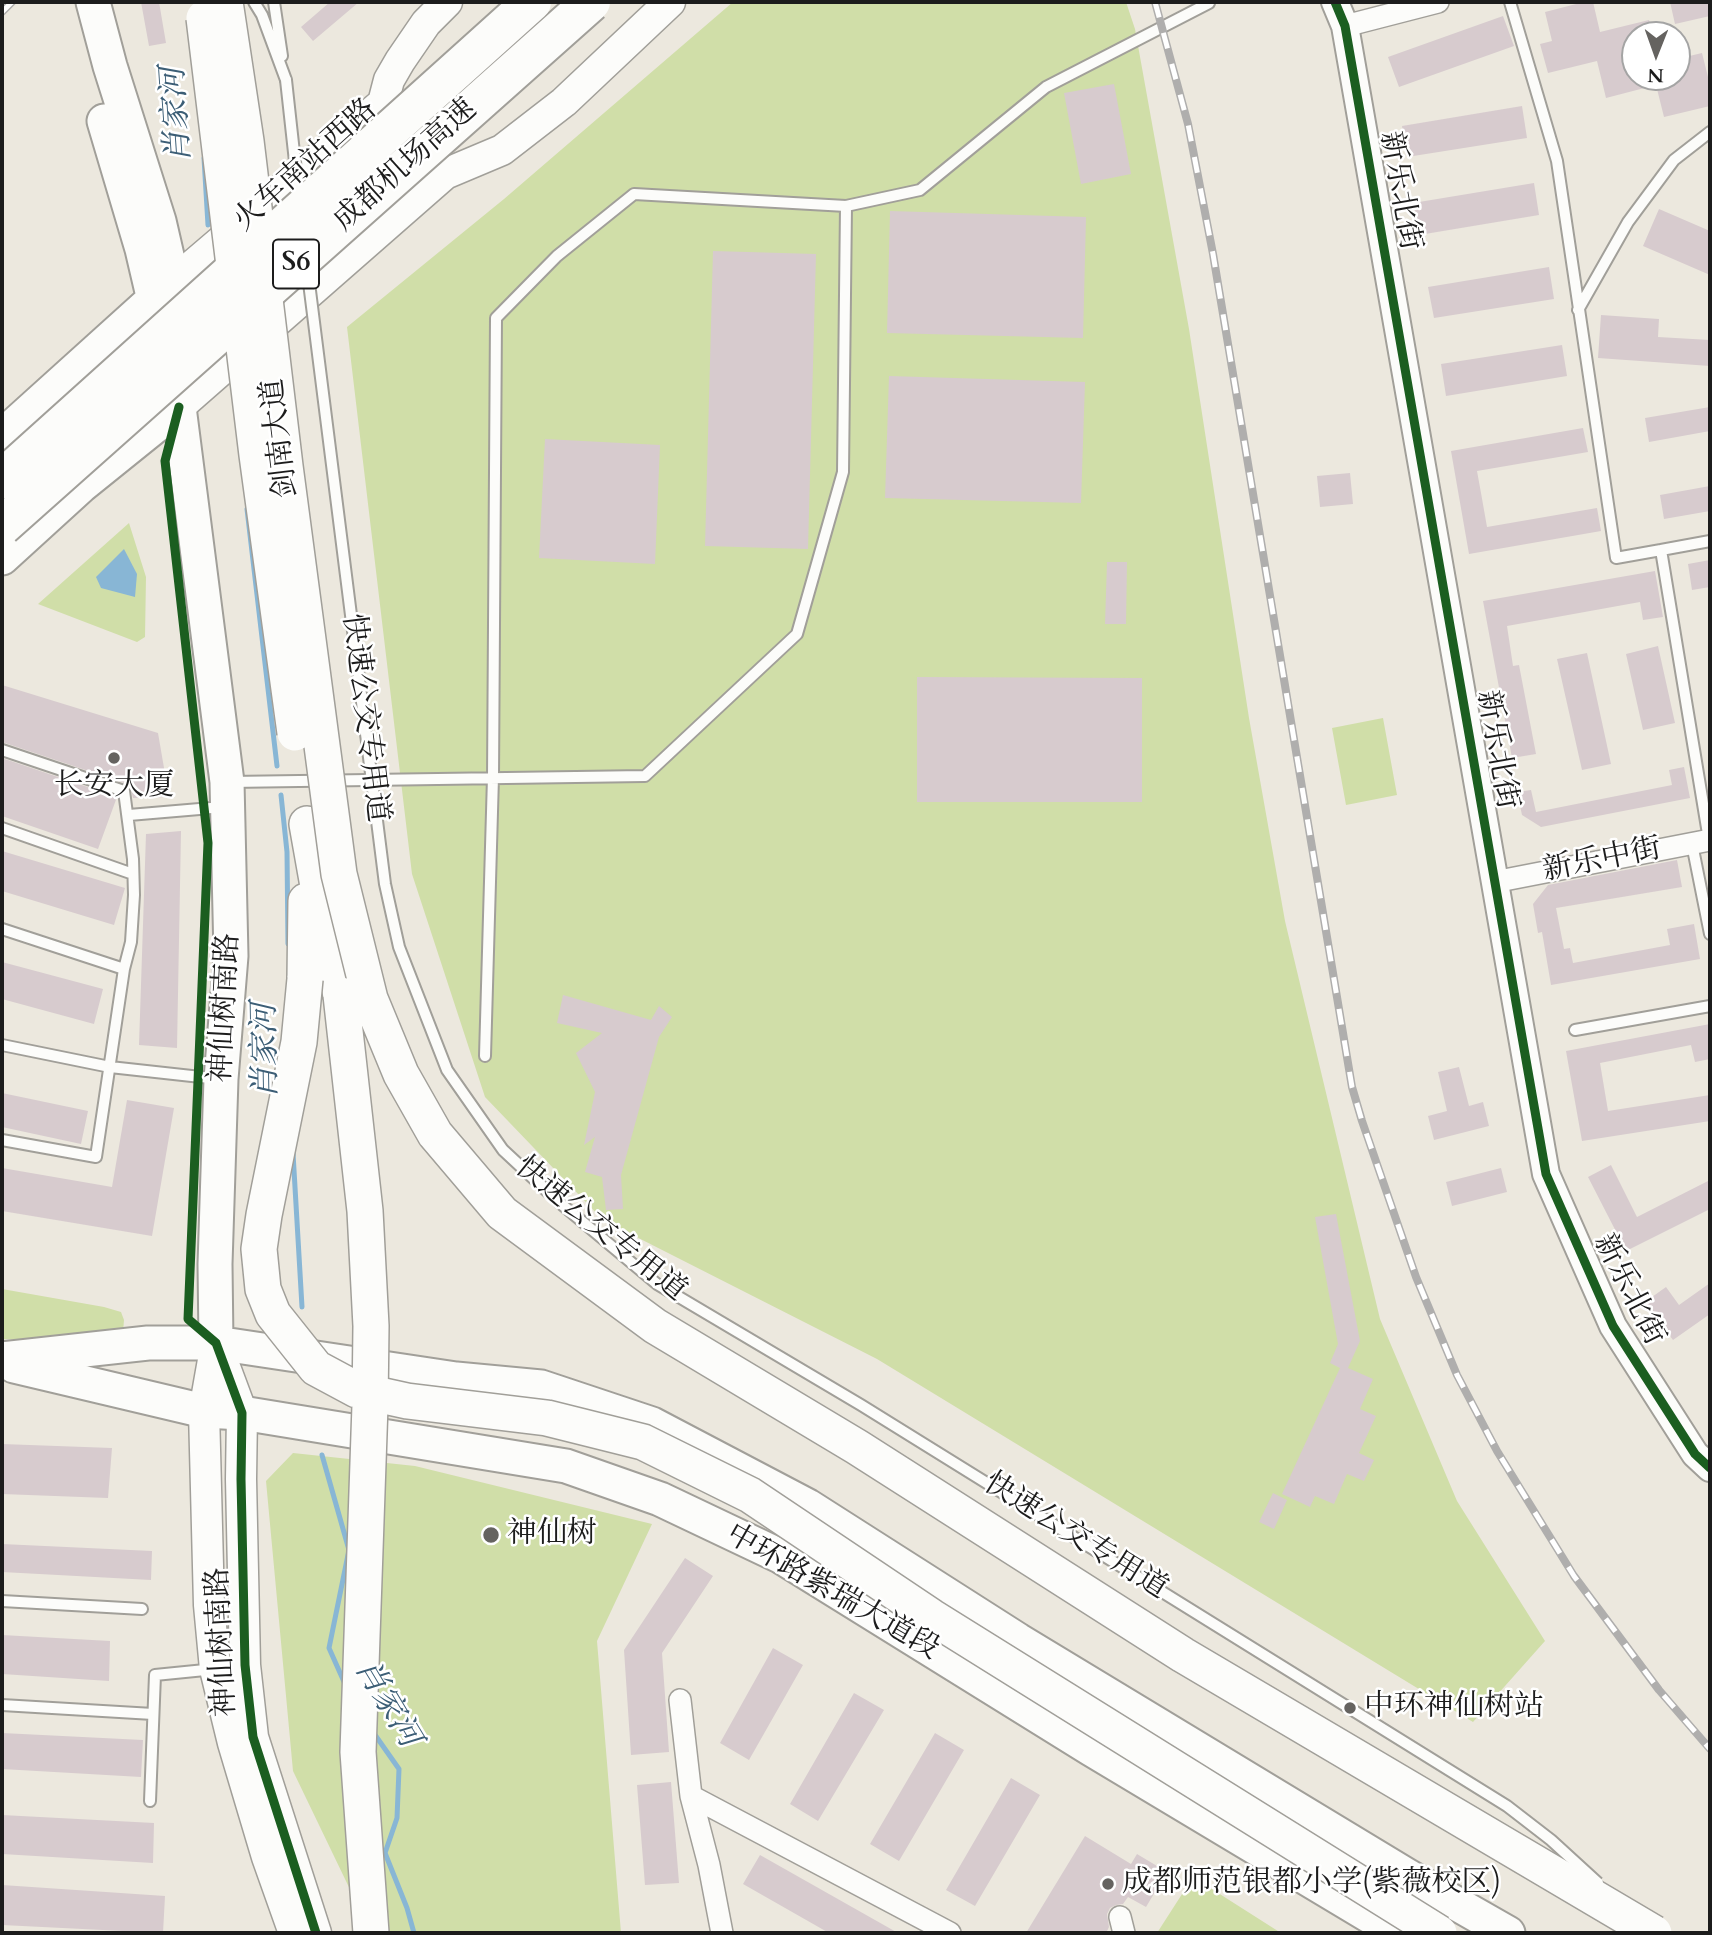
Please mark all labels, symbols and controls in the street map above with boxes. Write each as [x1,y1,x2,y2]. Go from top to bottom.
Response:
north arrow [1621,21,1691,91]
text: N [1647,62,1664,88]
water label: 肖家河 [155,66,201,164]
street label: 火车南站西路 [227,92,385,240]
street label: 成都机场高速 [327,92,485,240]
street label: 新乐北街 [1371,129,1427,253]
road number: S6 [273,240,319,288]
street label: 剑南大道 [256,376,306,500]
street label: 快速公交专用道 [333,612,395,824]
street label: 新乐北街 [1468,688,1524,812]
marker: 长安大厦 [106,750,122,766]
place label: 长安大厦 [54,769,174,805]
street label: 新乐中街 [1540,832,1664,890]
street label: 神仙树南路 [204,932,248,1084]
water label: 肖家河 [247,1003,287,1099]
street label: 快速公交专用道 [507,1150,693,1310]
street label: 新乐北街 [1585,1228,1671,1352]
street label: 快速公交专用道 [976,1466,1174,1608]
place label: 神仙树 [507,1517,597,1553]
street label: 中环路紫瑞大道段 [719,1517,945,1669]
marker: 神仙树 [481,1525,501,1545]
street label: 神仙树南路 [201,1566,245,1718]
water label: 肖家河 [345,1653,427,1755]
place label: 中环神仙树站 [1364,1690,1544,1726]
marker: 中环神仙树站 [1342,1700,1358,1716]
place label: 成都师范银都小学(紫薇校区) [1122,1866,1501,1902]
marker: 成都师范银都小学(紫薇校区) [1100,1876,1116,1892]

